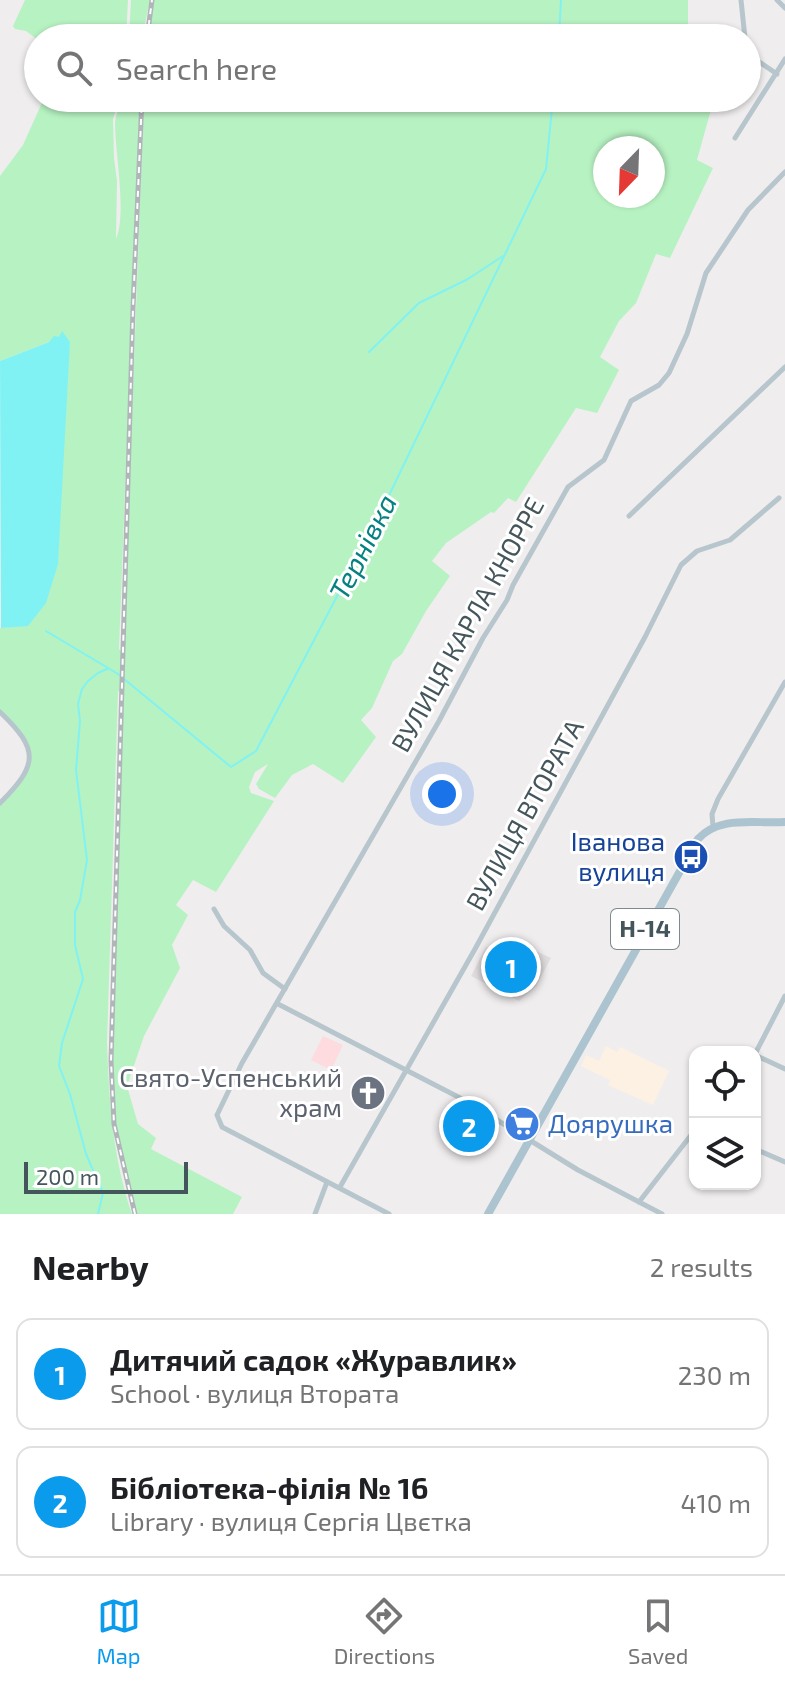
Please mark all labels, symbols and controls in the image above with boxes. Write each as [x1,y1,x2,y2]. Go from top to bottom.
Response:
search box [24,24,761,112]
icon: search [52,46,96,90]
text: Search here [116,50,277,86]
north arrow [593,136,665,208]
water label: Тернівка [321,488,403,605]
street label: ВУЛИЦЯ КАРЛА КНОРРЕ [384,492,550,757]
street label: ВУЛИЦЯ ВТОРАТА [458,713,589,915]
your location [422,774,462,814]
place label: Іванова вулиця [571,825,665,887]
bus stop icon: Іванова вулиця [672,838,710,876]
road number: Н-14 [611,909,679,949]
pin: 1 [485,937,537,997]
map controls [689,1046,761,1190]
button: locate [689,1046,761,1118]
place label: Свято-Успенський храм [119,1061,342,1122]
church icon: Свято-Успенський храм [349,1074,387,1112]
pin: 2 [443,1096,495,1156]
supermarket icon: Доярушка [503,1105,541,1143]
place label: Доярушка [548,1107,673,1139]
button: layers [689,1118,761,1190]
scale bar [24,1158,188,1194]
text: 200 m [36,1163,99,1189]
text: Nearby [32,1246,149,1287]
text: 2 results [650,1251,753,1282]
text: Дитячий садок «Журавлик» [110,1341,517,1377]
text: 1 [54,1359,66,1390]
text: 230 m [678,1359,751,1390]
text: School · вулиця Втората [110,1377,399,1408]
text: Бібліотека-філія № 16 [110,1469,428,1505]
text: 2 [52,1487,68,1518]
text: 410 m [680,1487,751,1518]
text: Library · вулиця Сергія Цвєтка [110,1505,472,1536]
tab: Map [97,1594,141,1668]
tab: Directions [334,1594,435,1668]
tab: Saved [628,1594,688,1668]

